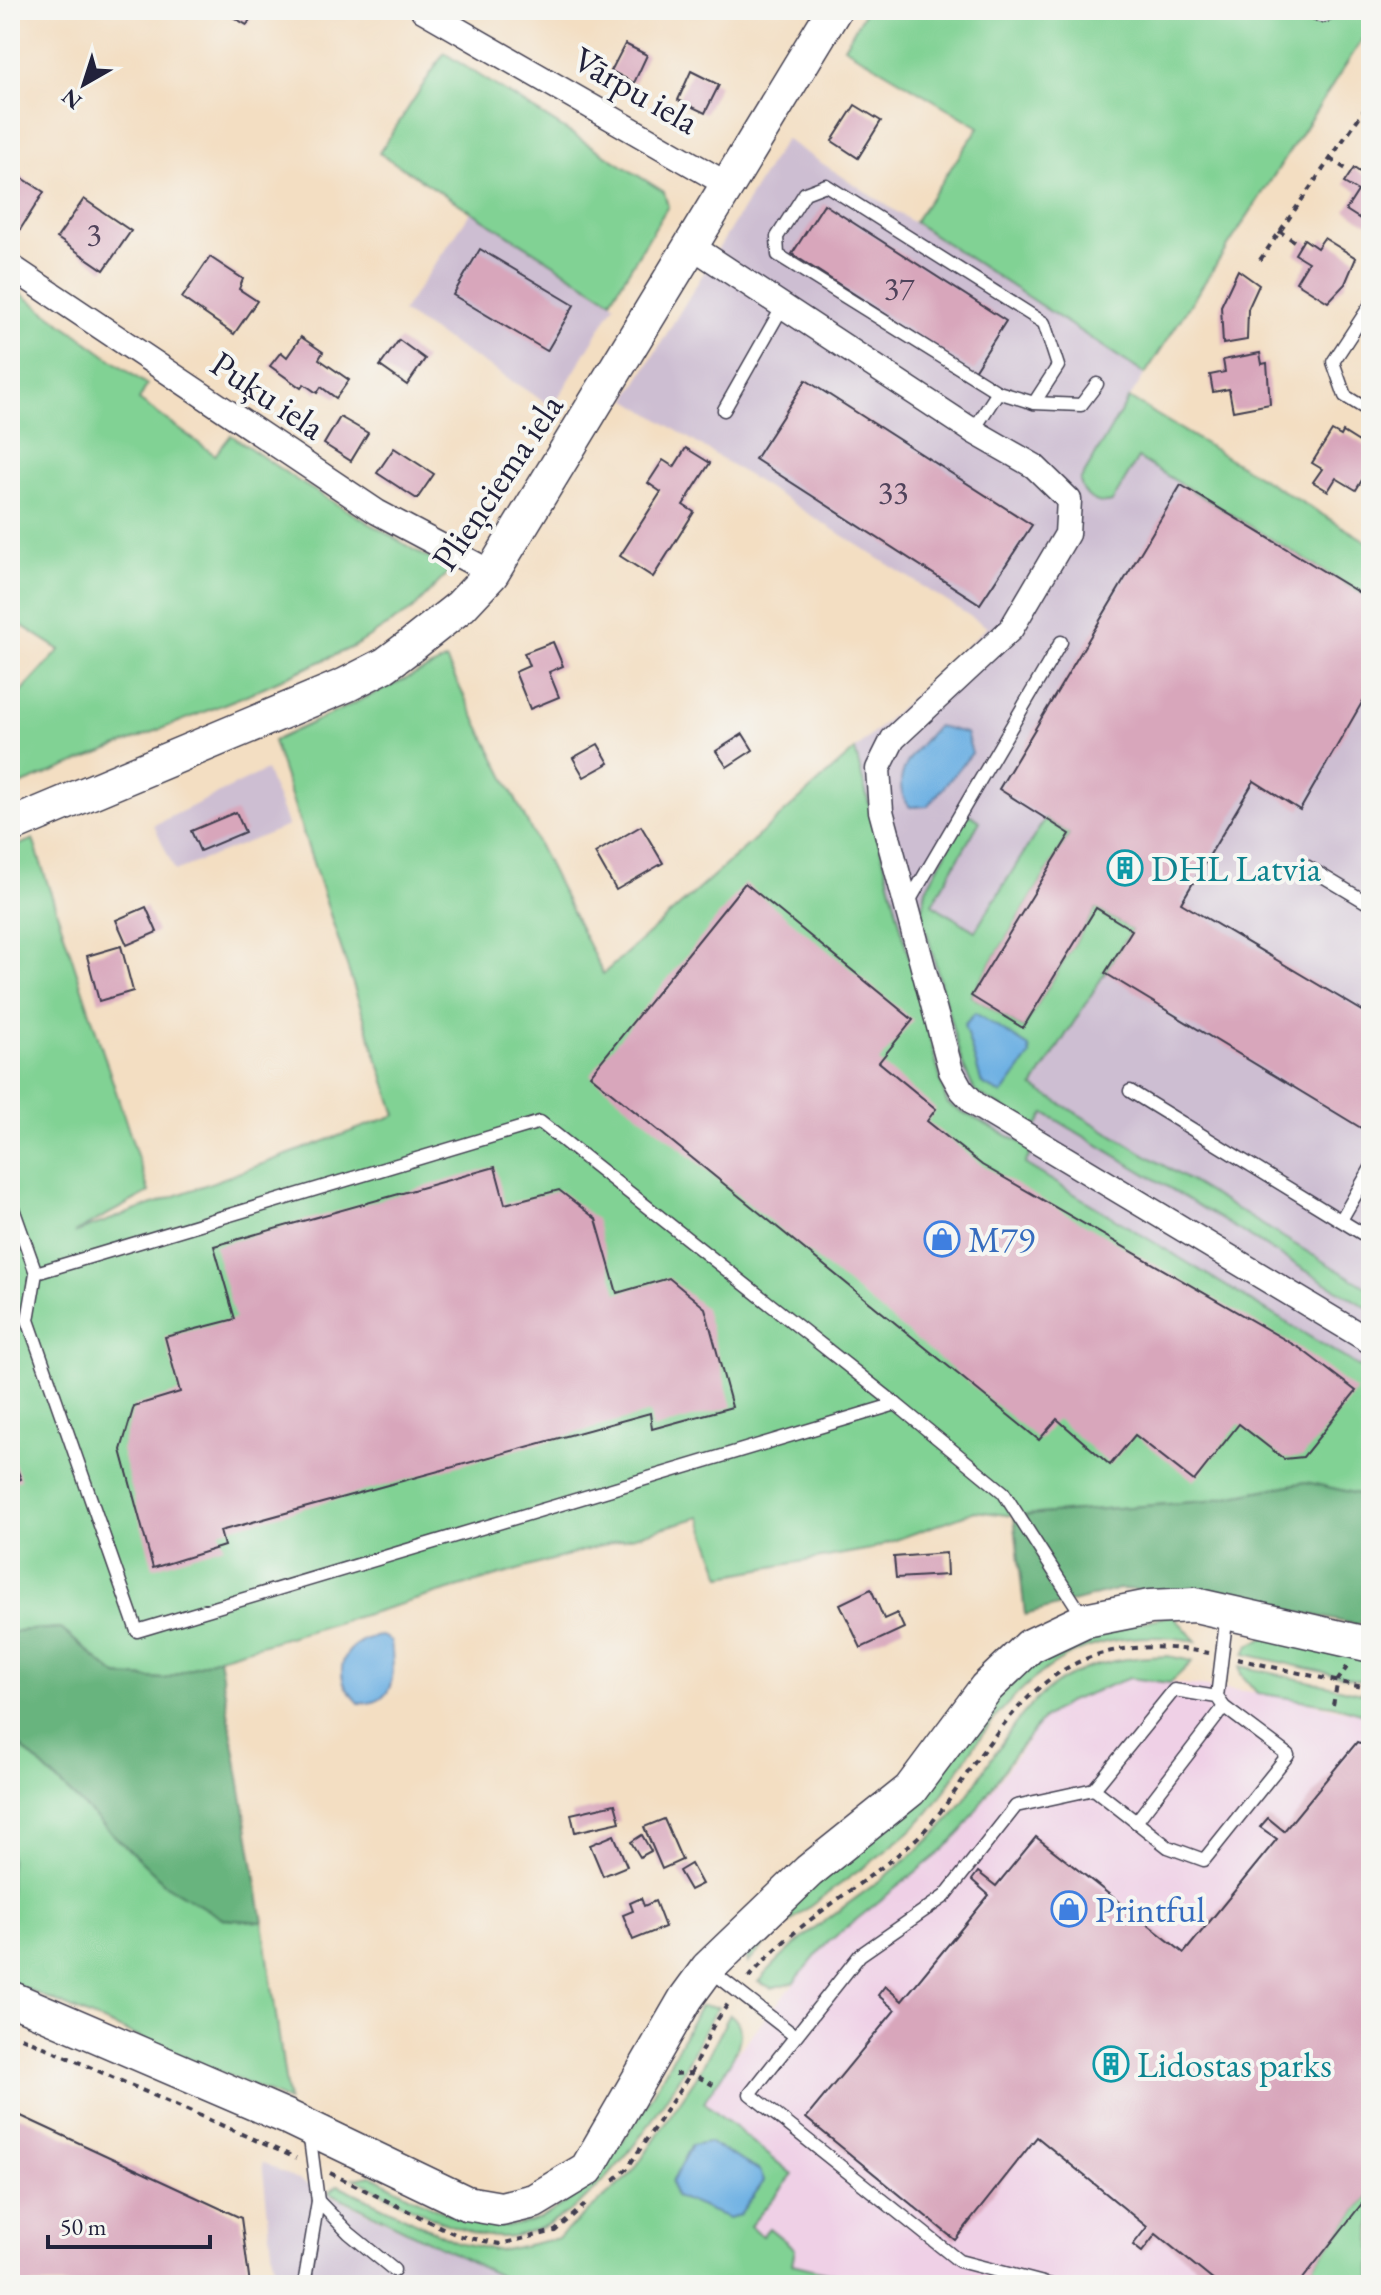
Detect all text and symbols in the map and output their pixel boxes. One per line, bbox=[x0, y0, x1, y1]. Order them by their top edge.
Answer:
street label: Vārpu iela bbox=[565, 35, 708, 145]
north arrow bbox=[44, 44, 124, 124]
text: N bbox=[56, 82, 88, 116]
house number: 3 bbox=[86, 213, 102, 255]
house number: 37 bbox=[884, 267, 915, 309]
street label: Puķu iela bbox=[202, 340, 335, 451]
street label: Plieņciema iela bbox=[421, 384, 574, 579]
house number: 33 bbox=[878, 471, 908, 513]
place label: DHL Latvia bbox=[1151, 845, 1322, 892]
building icon: DHL Latvia bbox=[1106, 849, 1144, 887]
place label: M79 bbox=[968, 1216, 1035, 1263]
shop icon: M79 bbox=[923, 1220, 961, 1258]
place label: Printful bbox=[1095, 1886, 1205, 1933]
shop icon: Printful bbox=[1050, 1890, 1088, 1928]
place label: Lidostas parks bbox=[1137, 2041, 1332, 2088]
building icon: Lidostas parks bbox=[1092, 2045, 1130, 2083]
scale bar bbox=[48, 2199, 210, 2249]
text: 50 m bbox=[60, 2211, 107, 2242]

